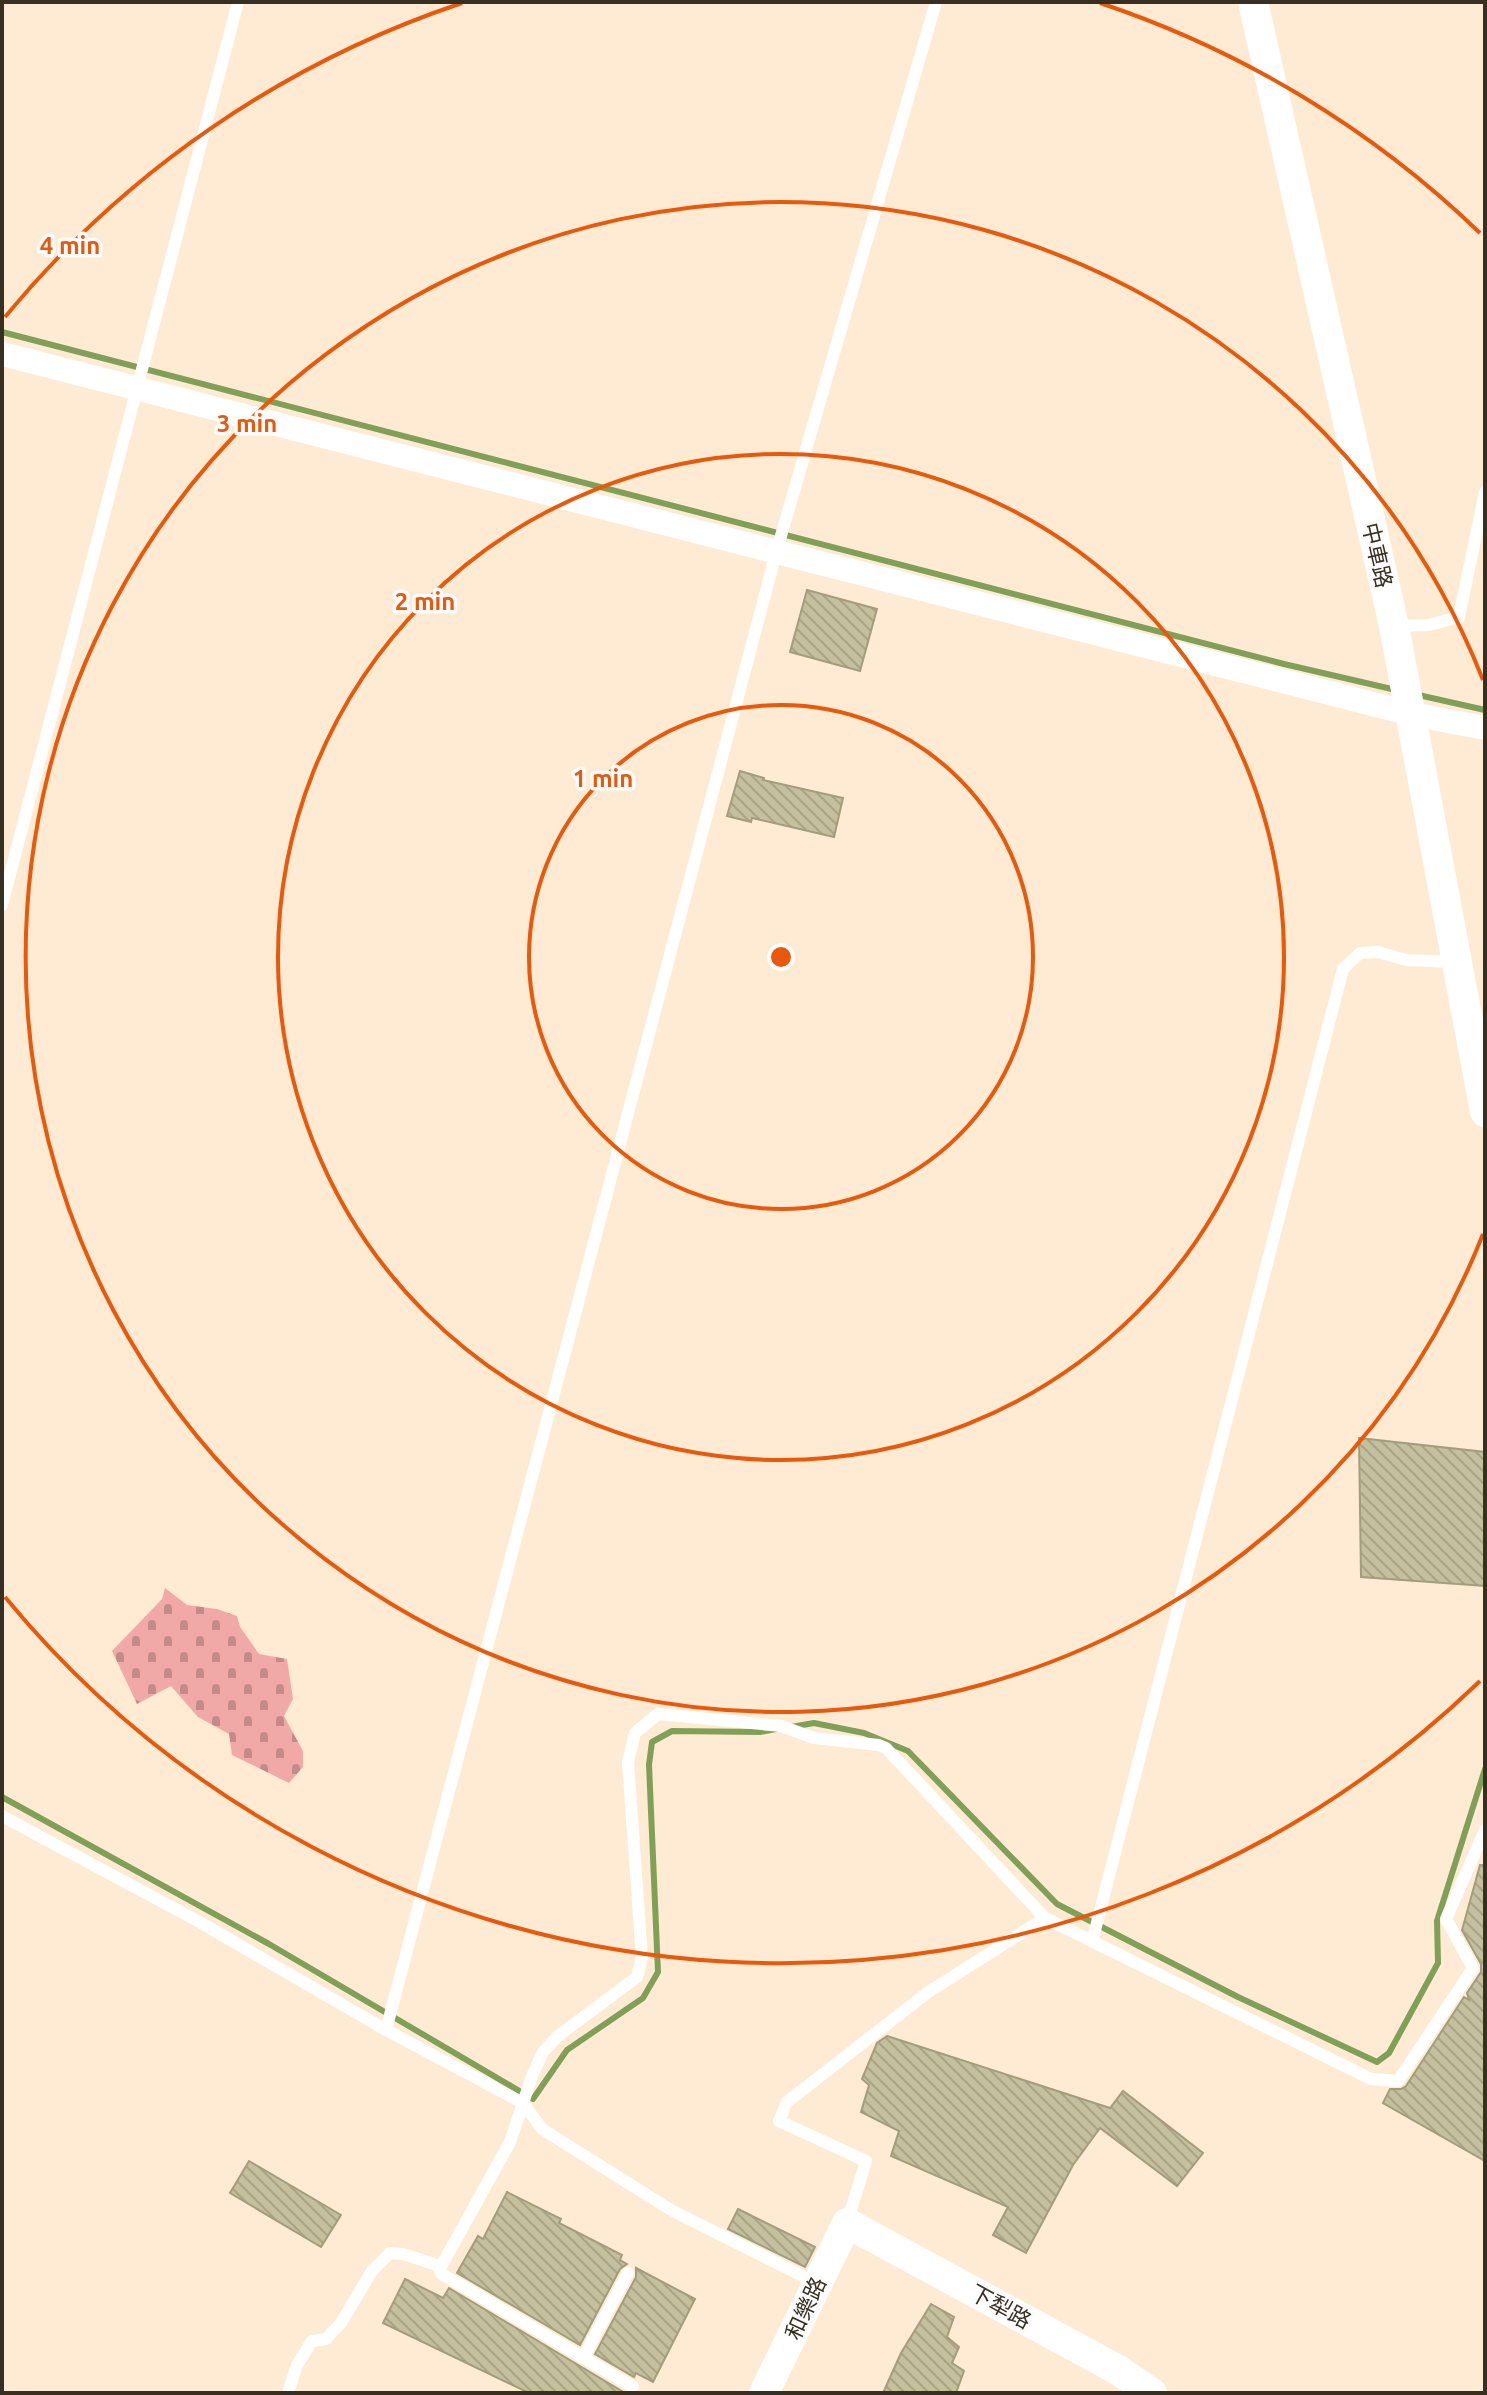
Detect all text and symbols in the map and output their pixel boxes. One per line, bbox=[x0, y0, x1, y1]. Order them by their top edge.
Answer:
text: 4 min bbox=[40, 232, 100, 259]
text: 3 min bbox=[217, 410, 277, 437]
street label: 中車路 bbox=[1358, 520, 1398, 590]
text: 2 min bbox=[395, 588, 455, 615]
text: 1 min bbox=[573, 765, 633, 792]
centre of rings bbox=[767, 943, 795, 971]
street label: 和樂路 bbox=[780, 2273, 830, 2343]
street label: 下犁路 bbox=[966, 2279, 1036, 2333]

